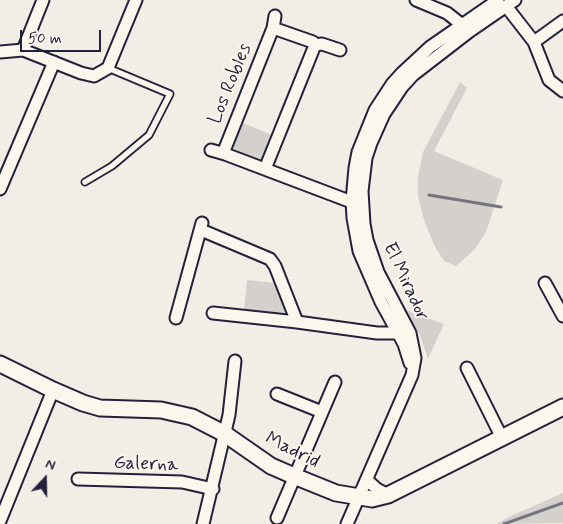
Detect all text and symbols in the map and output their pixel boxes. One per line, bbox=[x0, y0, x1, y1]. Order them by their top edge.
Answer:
scale bar bbox=[22, 20, 104, 52]
text: 50 m bbox=[28, 29, 62, 49]
street label: Los Robles bbox=[205, 40, 257, 128]
street label: El Mirador bbox=[377, 239, 433, 325]
street label: Madrid bbox=[261, 428, 323, 474]
street label: Galerna bbox=[113, 452, 179, 478]
north arrow bbox=[20, 454, 70, 504]
text: N bbox=[43, 455, 58, 475]

